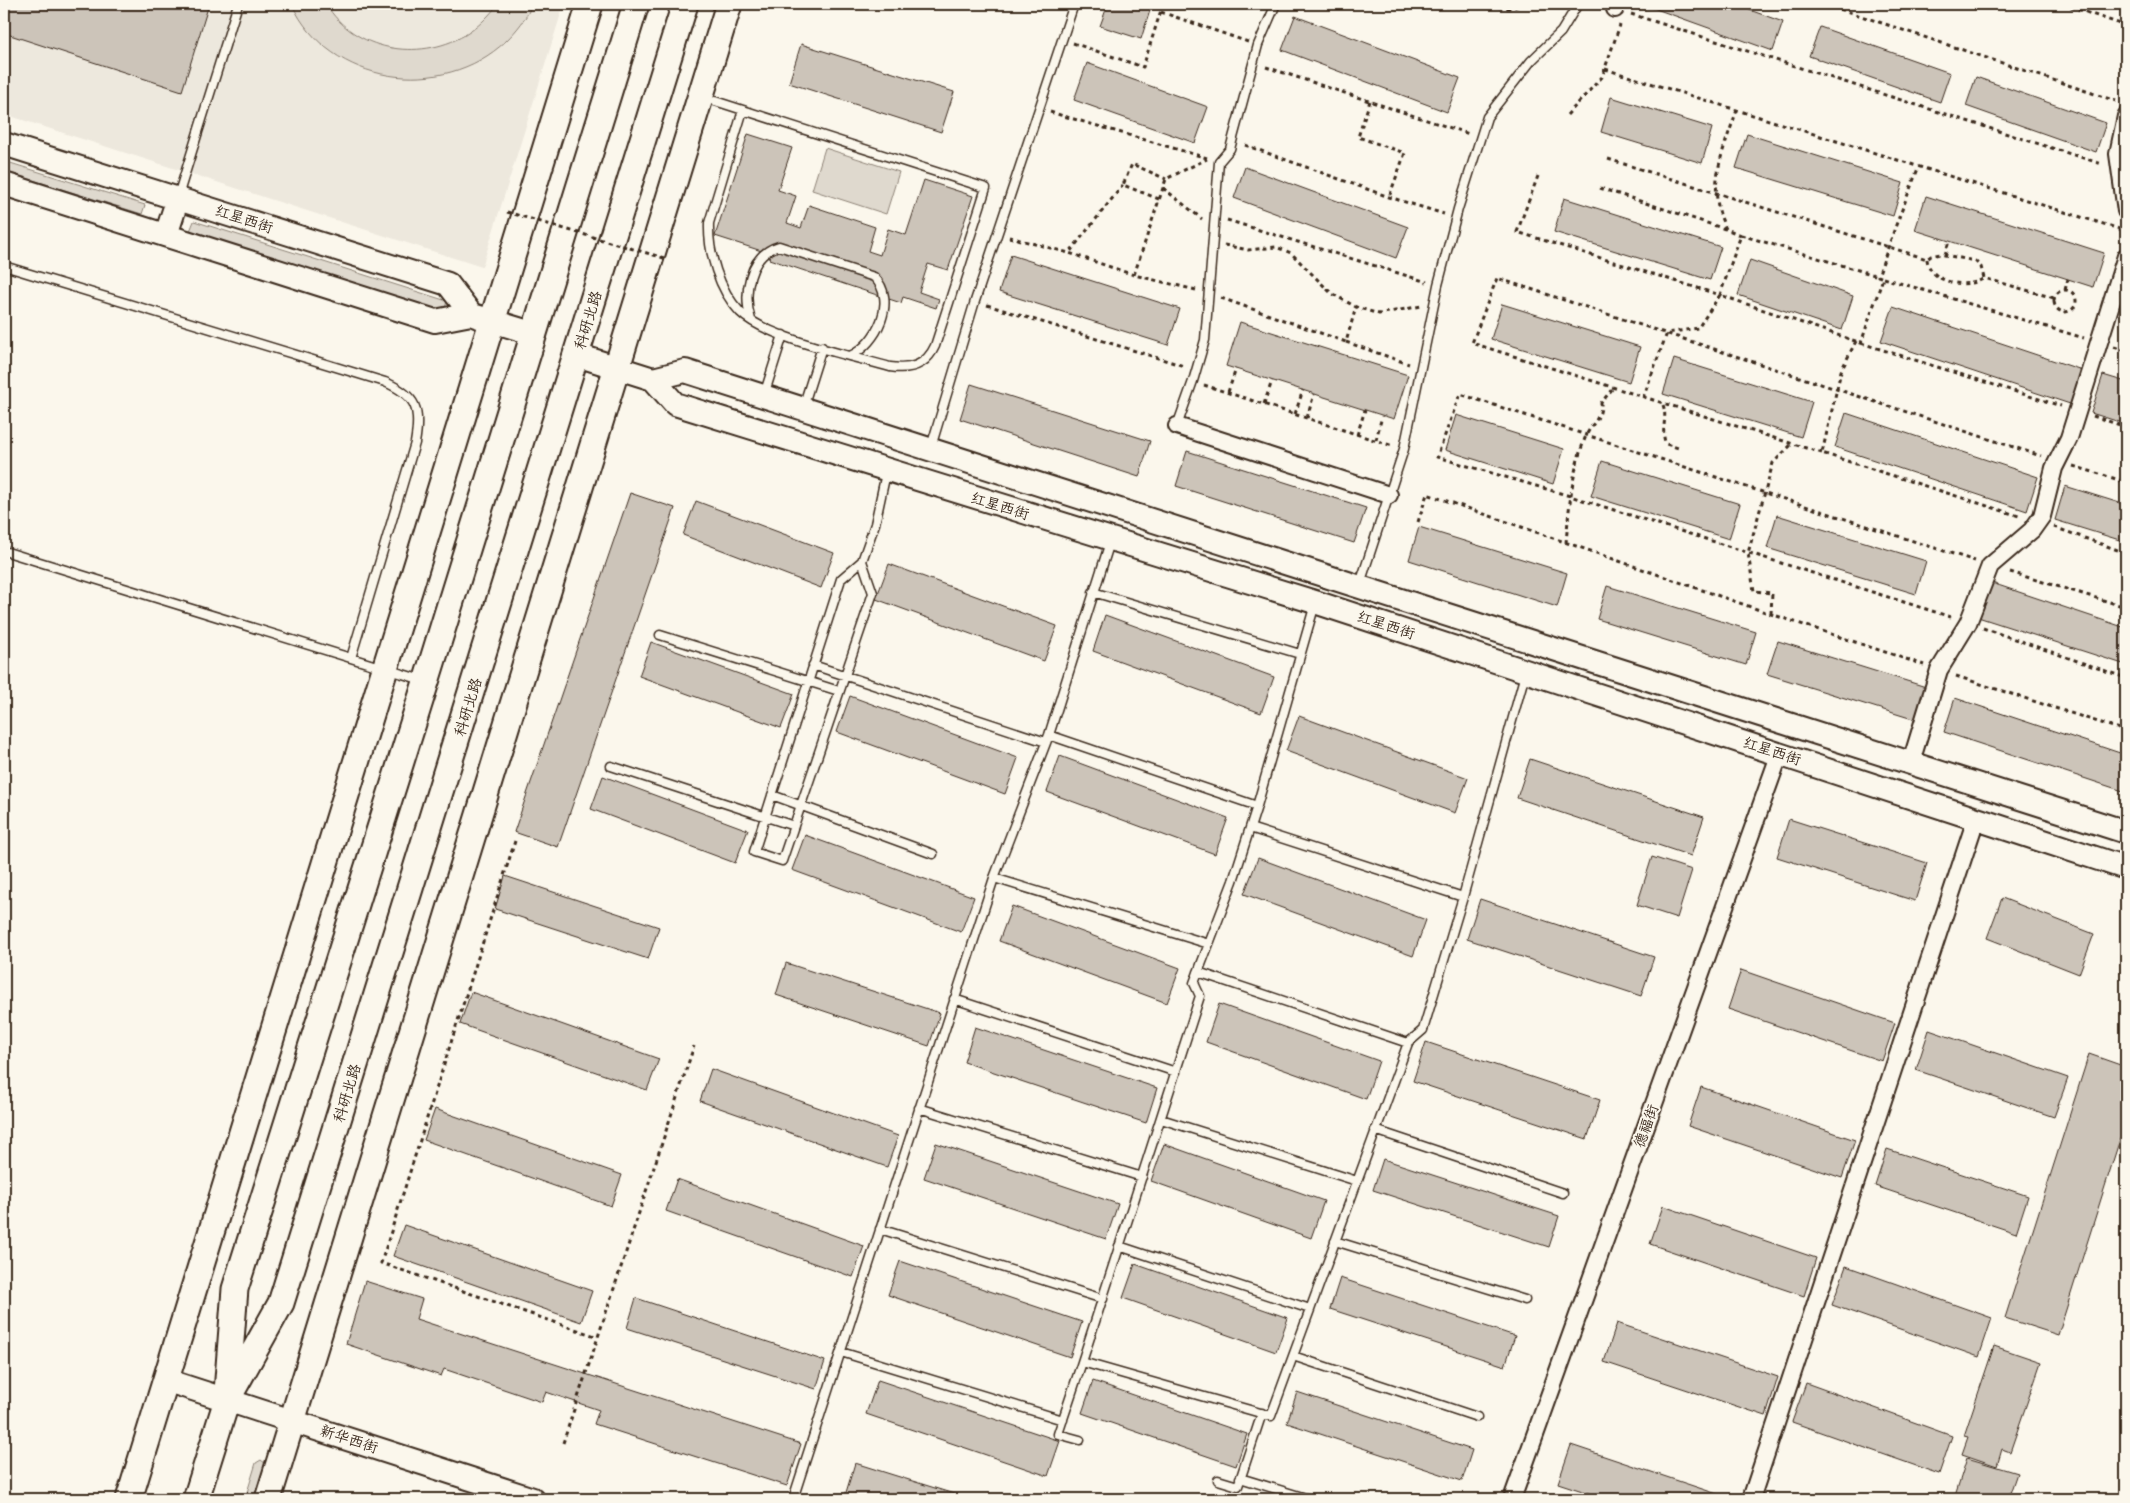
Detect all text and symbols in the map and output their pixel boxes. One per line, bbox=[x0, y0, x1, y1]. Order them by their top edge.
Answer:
street label: 红星西街 bbox=[211, 197, 277, 241]
street label: 科研北路 bbox=[567, 288, 609, 352]
street label: 红星西街 bbox=[968, 485, 1032, 527]
street label: 红星西街 bbox=[1353, 603, 1419, 647]
street label: 科研北路 bbox=[447, 675, 489, 739]
street label: 红星西街 bbox=[1739, 729, 1805, 773]
street label: 科研北路 bbox=[326, 1061, 368, 1125]
street label: 德福街 bbox=[1626, 1100, 1666, 1152]
street label: 新华西街 bbox=[316, 1417, 382, 1461]

